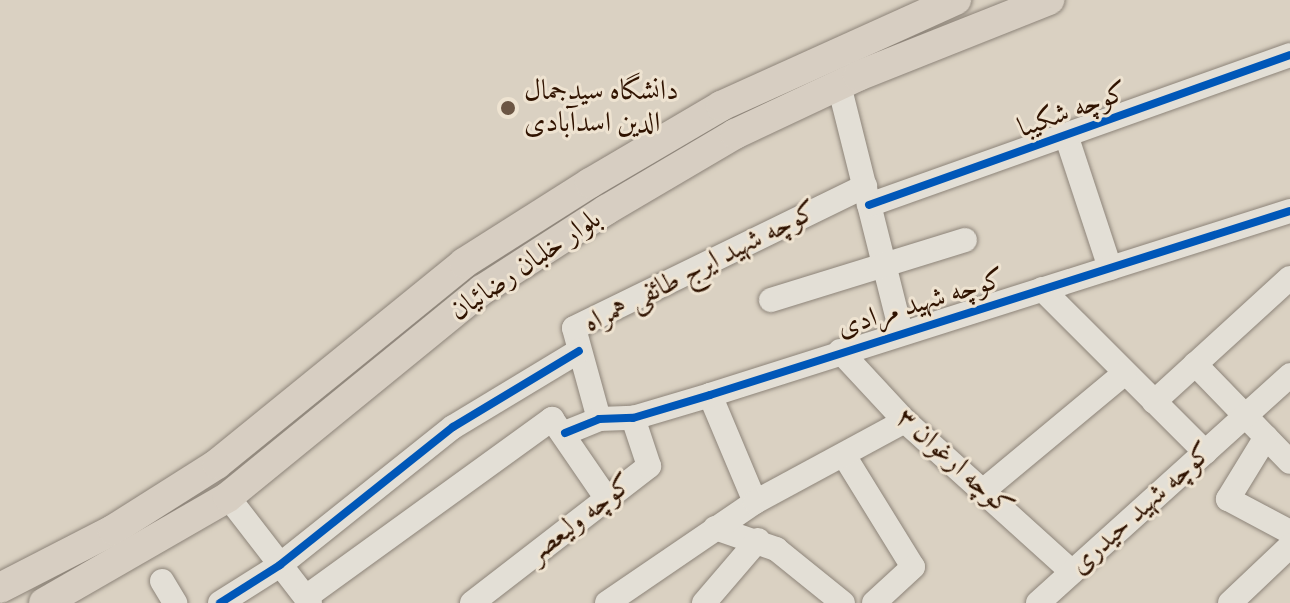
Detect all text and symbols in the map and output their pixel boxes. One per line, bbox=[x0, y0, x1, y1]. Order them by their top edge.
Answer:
place label: دانشگاه سیدجمال الدین اسدآبادی bbox=[524, 75, 679, 141]
street label: کوچه شکیبا bbox=[1014, 76, 1132, 146]
marker: دانشگاه سیدجمال الدین اسدآبادی bbox=[499, 99, 517, 117]
street label: کوچه شهید ایرج طائفی همراه bbox=[579, 195, 823, 341]
street label: بلوار خلبان رضائیان bbox=[444, 203, 608, 329]
street label: کوچه شهید مرادی bbox=[833, 263, 1009, 345]
street label: کوچه ارغوان ۳ bbox=[888, 402, 1020, 524]
street label: کوچه شهید حیدری bbox=[1063, 436, 1221, 582]
street label: کوچه ولیعصر bbox=[522, 467, 640, 571]

